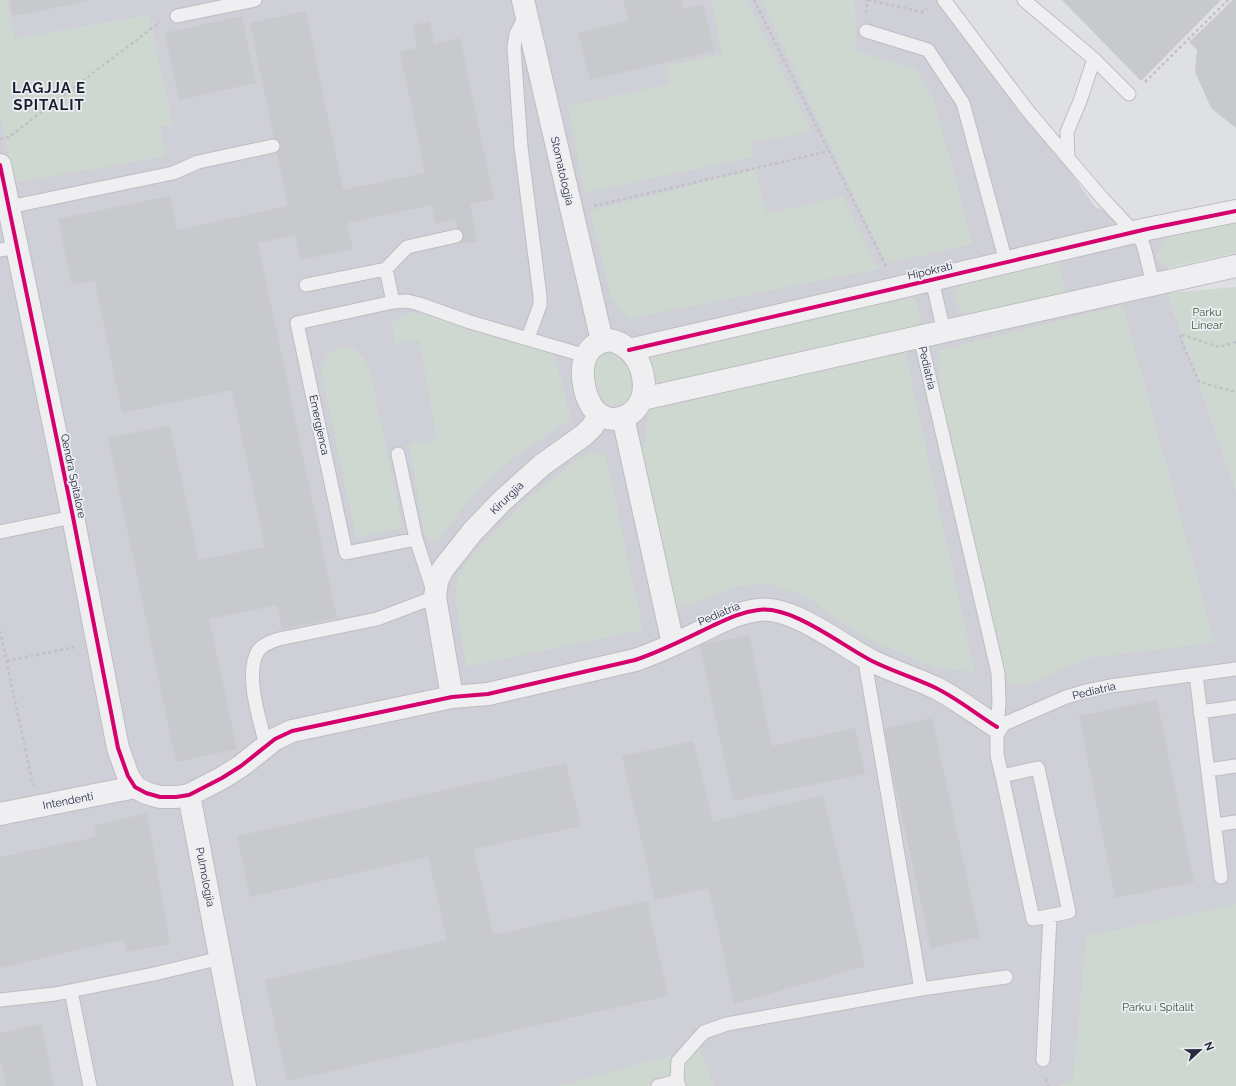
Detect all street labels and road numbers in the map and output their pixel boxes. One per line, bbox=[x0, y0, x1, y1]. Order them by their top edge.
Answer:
street label: Stomatologjia bbox=[548, 135, 576, 207]
street label: Hipokrati bbox=[906, 260, 954, 282]
street label: Pediatria bbox=[916, 345, 938, 391]
street label: Emergjenca bbox=[306, 394, 332, 456]
street label: Qendra Spitalore bbox=[58, 433, 88, 520]
street label: Kirurgjia bbox=[488, 479, 526, 517]
street label: Pediatria bbox=[696, 599, 742, 629]
street label: Pediatria bbox=[1071, 680, 1117, 702]
street label: Intendenti bbox=[42, 790, 94, 812]
street label: Pulmologjia bbox=[193, 846, 217, 908]

